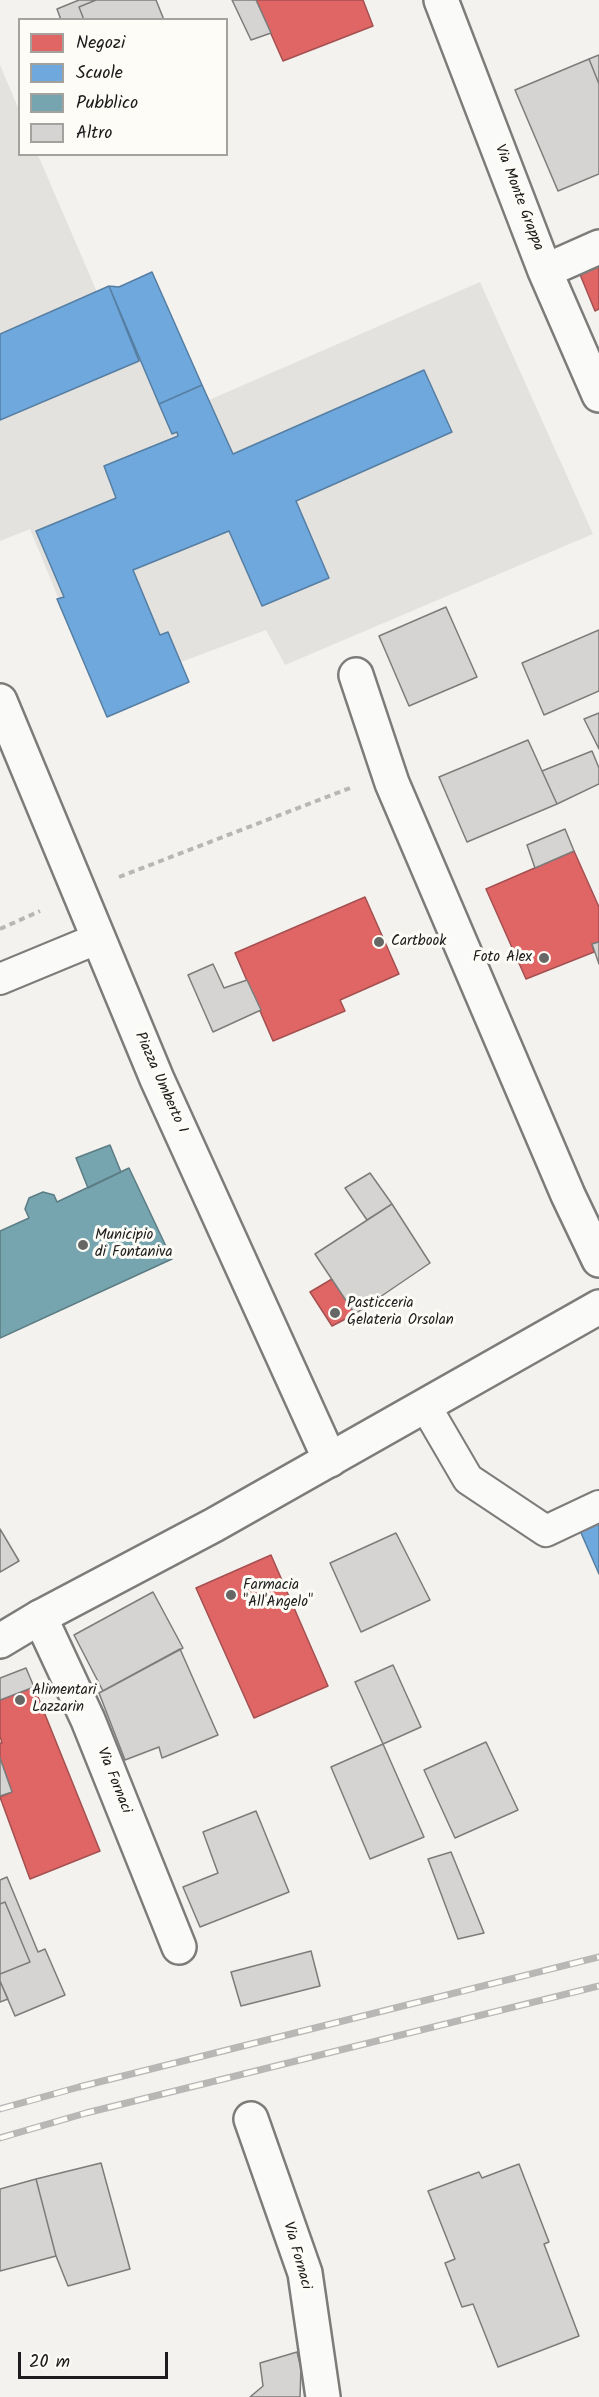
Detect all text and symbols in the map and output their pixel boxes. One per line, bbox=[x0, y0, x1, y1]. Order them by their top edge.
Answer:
legend bbox=[18, 18, 228, 156]
text: Negozi bbox=[76, 29, 125, 58]
text: Scuole bbox=[76, 59, 123, 88]
text: Pubblico bbox=[76, 89, 138, 118]
text: Altro bbox=[76, 119, 112, 148]
street label: Via Monte Grappa bbox=[489, 142, 547, 254]
place label: Cartbook bbox=[391, 933, 446, 951]
marker: Cartbook bbox=[372, 935, 386, 949]
place label: Foto Alex bbox=[473, 949, 532, 967]
marker: Foto Alex bbox=[537, 951, 551, 965]
street label: Piazza Umberto I bbox=[130, 1030, 190, 1136]
place label: Municipio di Fontaniva bbox=[95, 1227, 172, 1262]
marker: Municipio di Fontaniva bbox=[76, 1238, 90, 1252]
place label: Pasticceria Gelateria Orsolan bbox=[347, 1295, 454, 1330]
marker: Pasticceria Gelateria Orsolan bbox=[328, 1306, 342, 1320]
place label: Farmacia "All'Angelo" bbox=[243, 1577, 313, 1612]
marker: Farmacia "All'Angelo" bbox=[224, 1588, 238, 1602]
place label: Alimentari Lazzarin bbox=[32, 1682, 96, 1717]
marker: Alimentari Lazzarin bbox=[13, 1693, 27, 1707]
street label: Via Fornaci bbox=[92, 1745, 134, 1817]
street label: Via Fornaci bbox=[278, 2220, 314, 2292]
scale bar bbox=[21, 2340, 171, 2378]
text: 20 m bbox=[29, 2348, 70, 2377]

